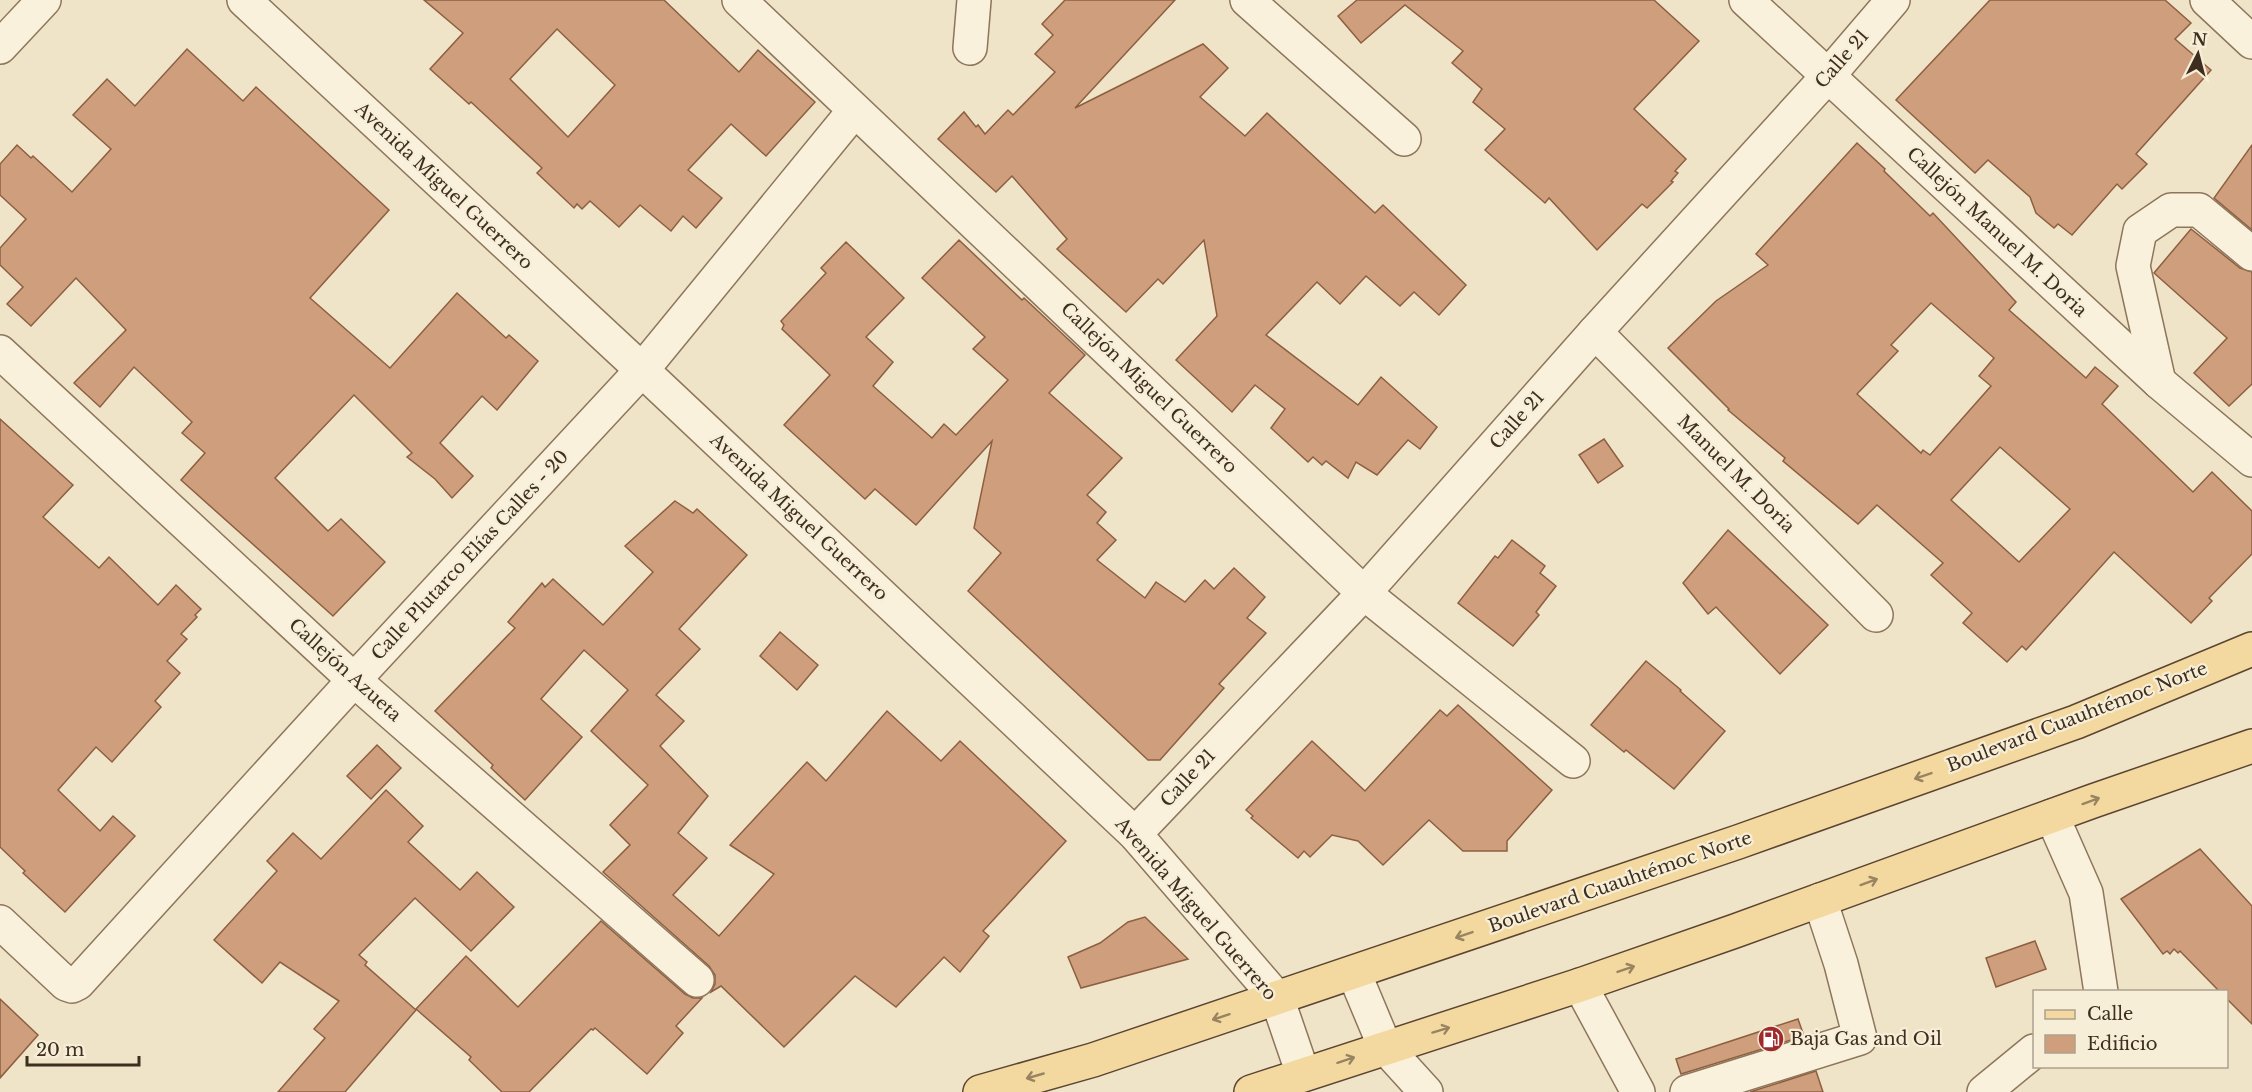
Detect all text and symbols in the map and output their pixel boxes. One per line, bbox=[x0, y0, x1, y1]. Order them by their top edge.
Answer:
north arrow bbox=[2168, 24, 2228, 84]
street label: Calle 21 bbox=[1811, 25, 1873, 93]
text: N bbox=[2191, 28, 2208, 50]
street label: Avenida Miguel Guerrero bbox=[350, 97, 537, 274]
street label: Callejón Manuel M. Doria bbox=[1902, 143, 2092, 321]
street label: Callejón Miguel Guerrero bbox=[1056, 298, 1242, 478]
street label: Calle 21 bbox=[1485, 386, 1549, 454]
street label: Manuel M. Doria bbox=[1673, 411, 1799, 537]
street label: Avenida Miguel Guerrero bbox=[705, 428, 892, 605]
street label: Calle Plutarco Elías Calles - 20 bbox=[367, 445, 573, 665]
street label: Callejón Azueta bbox=[284, 614, 406, 726]
street label: Boulevard Cuauhtémoc Norte bbox=[1944, 657, 2210, 777]
street label: Calle 21 bbox=[1156, 745, 1220, 811]
one-way arrow bbox=[1914, 772, 1933, 783]
one-way arrow bbox=[2082, 795, 2100, 806]
street label: Avenida Miguel Guerrero bbox=[1110, 812, 1281, 1005]
street label: Boulevard Cuauhtémoc Norte bbox=[1485, 826, 1755, 938]
one-way arrow bbox=[1859, 876, 1878, 887]
one-way arrow bbox=[1455, 931, 1474, 942]
one-way arrow bbox=[1616, 963, 1635, 974]
legend bbox=[2033, 990, 2228, 1068]
text: Calle bbox=[2087, 1003, 2133, 1025]
one-way arrow bbox=[1212, 1012, 1231, 1023]
one-way arrow bbox=[1431, 1024, 1450, 1035]
fuel station icon: Baja Gas and Oil bbox=[1756, 1024, 1786, 1054]
place label: Baja Gas and Oil bbox=[1790, 1028, 1942, 1050]
scale bar bbox=[27, 1029, 140, 1067]
text: Edificio bbox=[2087, 1033, 2158, 1055]
text: 20 m bbox=[36, 1039, 84, 1061]
one-way arrow bbox=[1336, 1054, 1355, 1065]
one-way arrow bbox=[1026, 1071, 1045, 1082]

